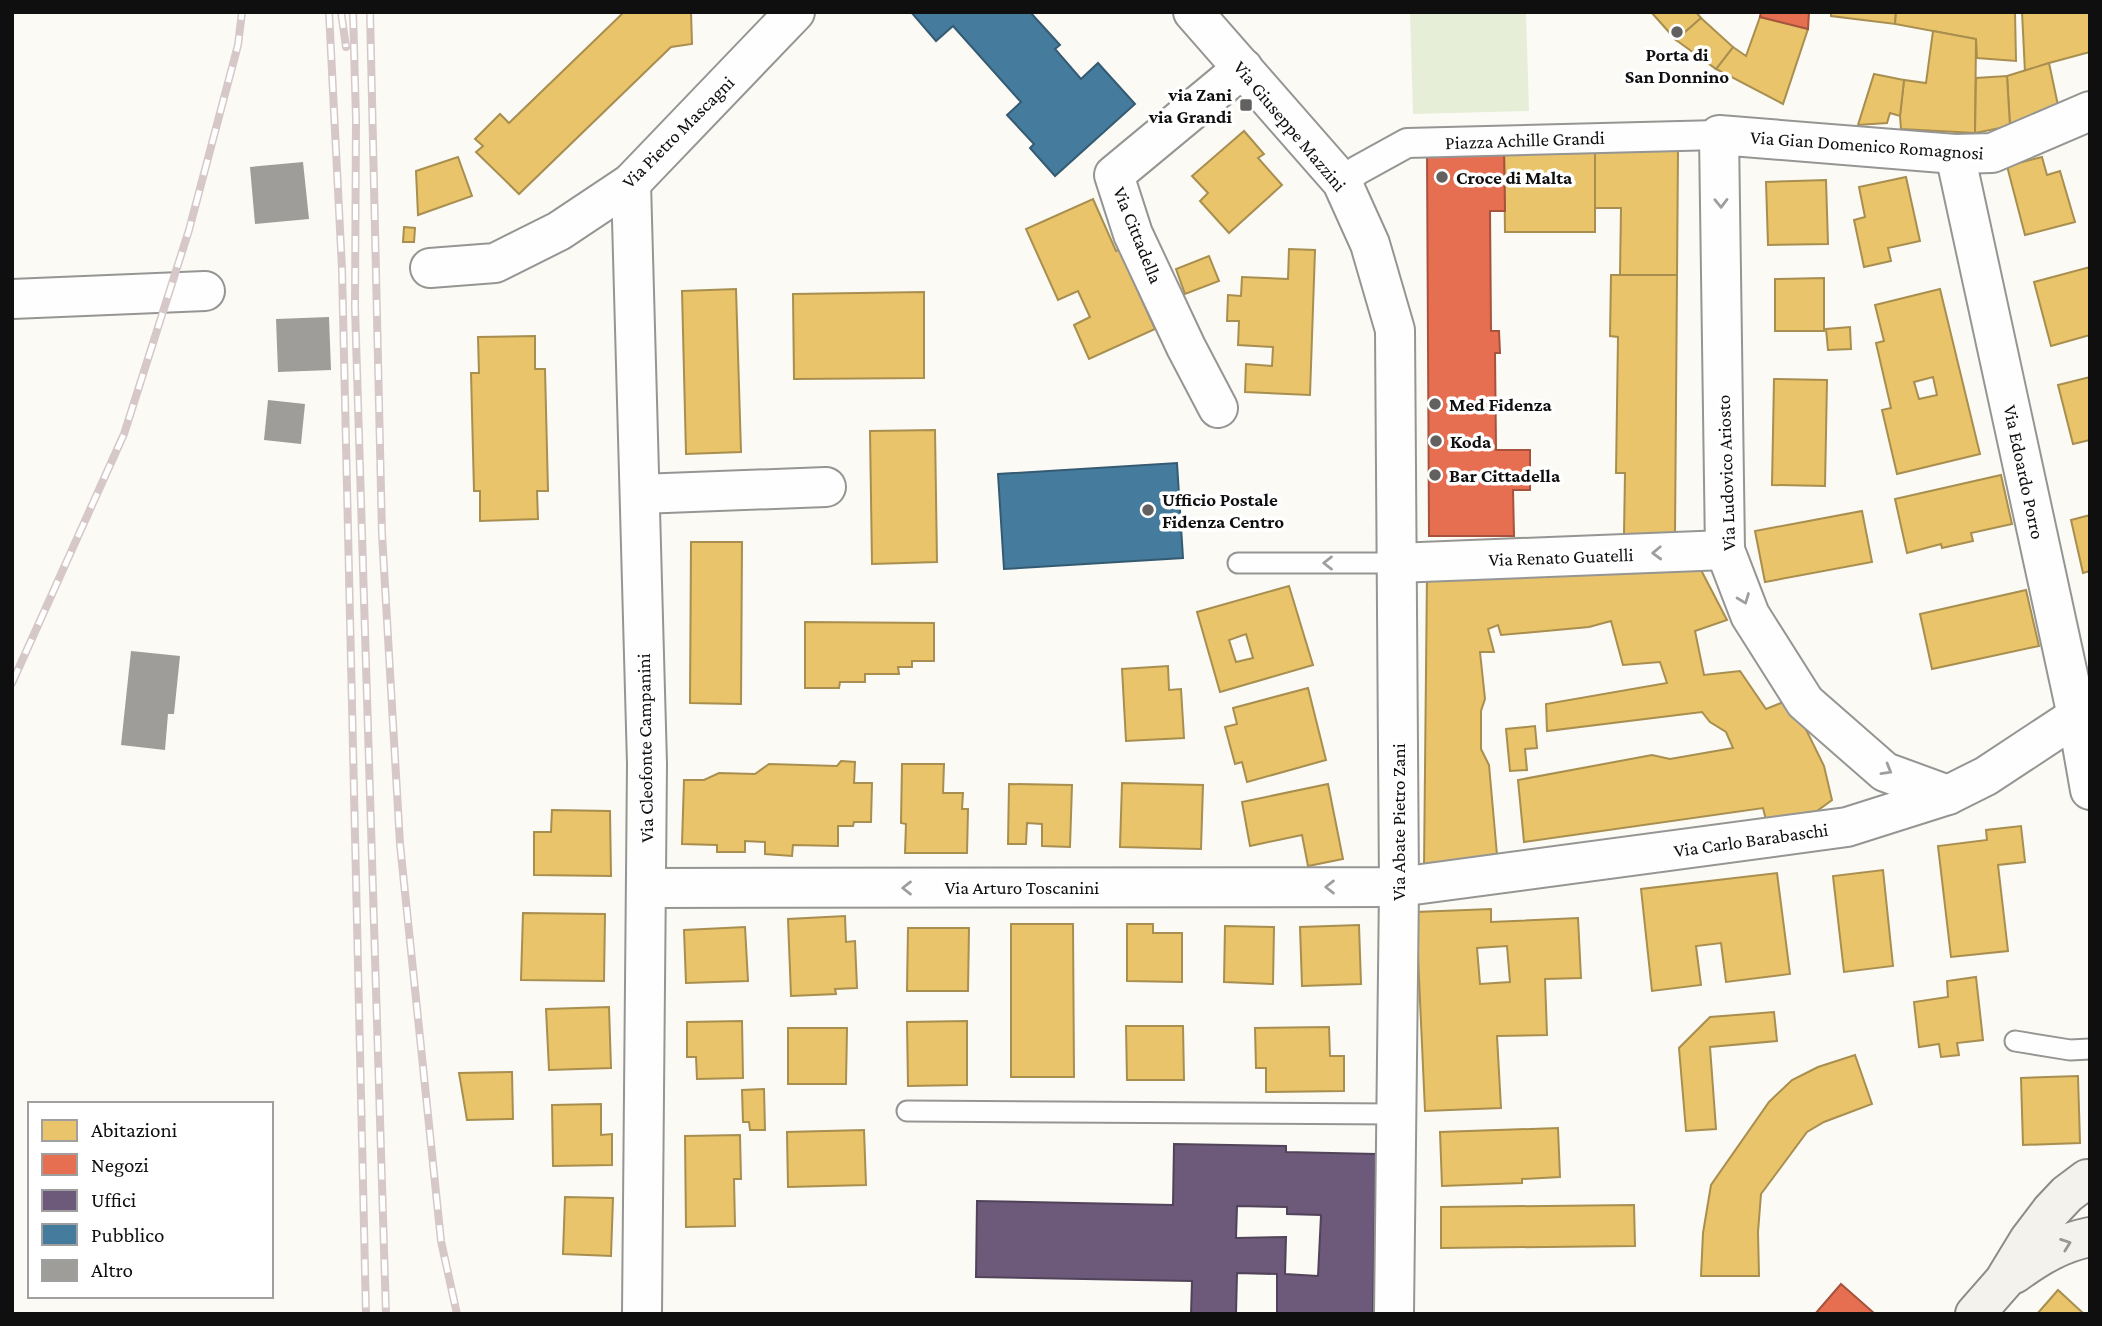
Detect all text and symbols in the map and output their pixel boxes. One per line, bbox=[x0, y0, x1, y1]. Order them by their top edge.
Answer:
marker: Porta di San Donnino bbox=[1669, 24, 1685, 40]
place label: Porta di San Donnino bbox=[1625, 44, 1729, 87]
street label: Via Giuseppe Mazzini bbox=[1229, 57, 1351, 195]
street label: Via Pietro Mascagni bbox=[618, 72, 738, 192]
place label: via Zani via Grandi bbox=[1148, 84, 1232, 127]
marker: via Zani via Grandi bbox=[1238, 97, 1254, 113]
street label: Via Gian Domenico Romagnosi bbox=[1749, 126, 1985, 164]
street label: Piazza Achille Grandi bbox=[1445, 127, 1605, 153]
place label: Croce di Malta bbox=[1456, 167, 1573, 188]
marker: Croce di Malta bbox=[1434, 169, 1450, 185]
street label: Via Cittadella bbox=[1109, 184, 1167, 287]
one-way arrow bbox=[1713, 198, 1728, 209]
place label: Med Fidenza bbox=[1449, 394, 1553, 415]
street label: Via Ludovico Ariosto bbox=[1713, 395, 1739, 551]
marker: Med Fidenza bbox=[1427, 396, 1443, 412]
street label: Via Edoardo Porro bbox=[2000, 403, 2048, 541]
place label: Koda bbox=[1450, 431, 1492, 452]
marker: Koda bbox=[1428, 433, 1444, 449]
place label: Bar Cittadella bbox=[1449, 465, 1561, 486]
marker: Bar Cittadella bbox=[1427, 467, 1443, 483]
place label: Ufficio Postale Fidenza Centro bbox=[1162, 489, 1284, 532]
marker: Ufficio Postale Fidenza Centro bbox=[1140, 502, 1156, 518]
street label: Via Renato Guatelli bbox=[1488, 544, 1634, 570]
one-way arrow bbox=[1651, 546, 1662, 561]
one-way arrow bbox=[1322, 555, 1333, 571]
one-way arrow bbox=[1735, 592, 1749, 604]
street label: Via Cleofonte Campanini bbox=[633, 653, 657, 843]
street label: Via Abate Pietro Zani bbox=[1388, 743, 1409, 901]
one-way arrow bbox=[1879, 762, 1892, 775]
street label: Via Carlo Barabaschi bbox=[1672, 819, 1830, 861]
street label: Via Arturo Toscanini bbox=[945, 877, 1099, 898]
one-way arrow bbox=[1325, 879, 1335, 895]
one-way arrow bbox=[901, 880, 912, 896]
legend bbox=[28, 1102, 273, 1298]
text: Abitazioni bbox=[91, 1118, 178, 1142]
text: Negozi bbox=[91, 1153, 149, 1177]
text: Uffici bbox=[91, 1188, 137, 1212]
text: Pubblico bbox=[91, 1223, 164, 1247]
one-way arrow bbox=[2060, 1238, 2072, 1252]
text: Altro bbox=[91, 1258, 133, 1282]

